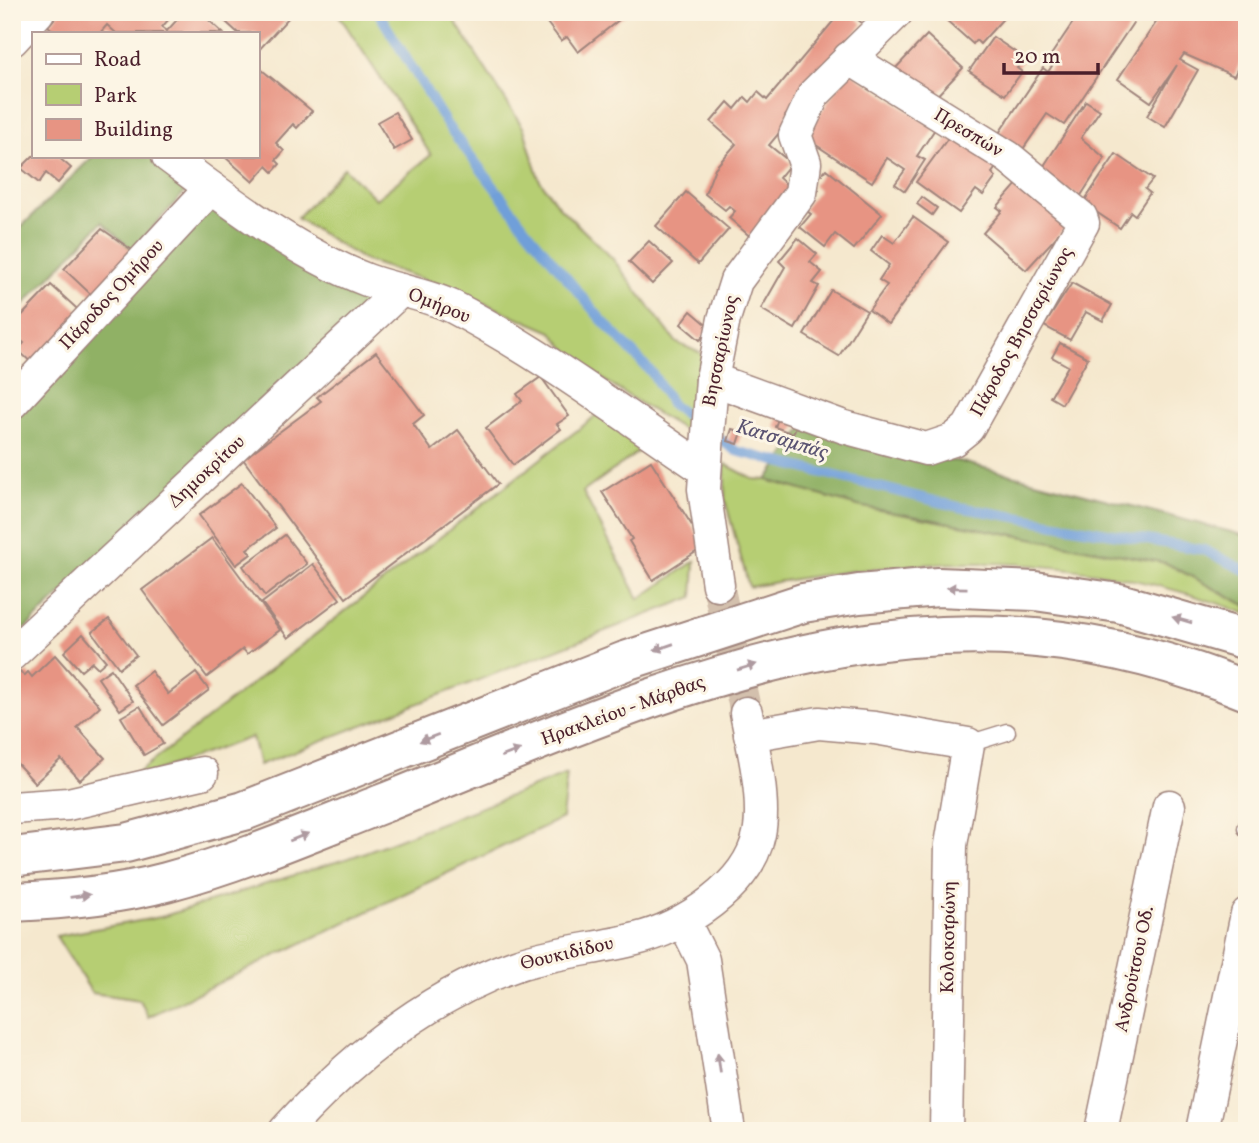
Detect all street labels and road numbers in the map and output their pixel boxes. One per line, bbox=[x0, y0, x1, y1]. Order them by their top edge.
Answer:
street label: Πρεσπών bbox=[929, 102, 1007, 164]
street label: Πάροδος Ομήρου bbox=[54, 234, 170, 356]
street label: Πάροδος Βησσαρίωνος bbox=[964, 242, 1080, 422]
street label: Ομήρου bbox=[404, 282, 474, 330]
street label: Βησσαρίωνος bbox=[697, 293, 745, 409]
street label: Δημοκρίτου bbox=[163, 430, 251, 514]
street label: Ηρακλείου - Μάρθας bbox=[538, 669, 708, 753]
street label: Κολοκοτρώνη bbox=[935, 880, 963, 994]
street label: Ανδρούτσου Οδ. bbox=[1109, 903, 1161, 1035]
street label: Θουκιδίδου bbox=[518, 931, 616, 977]

